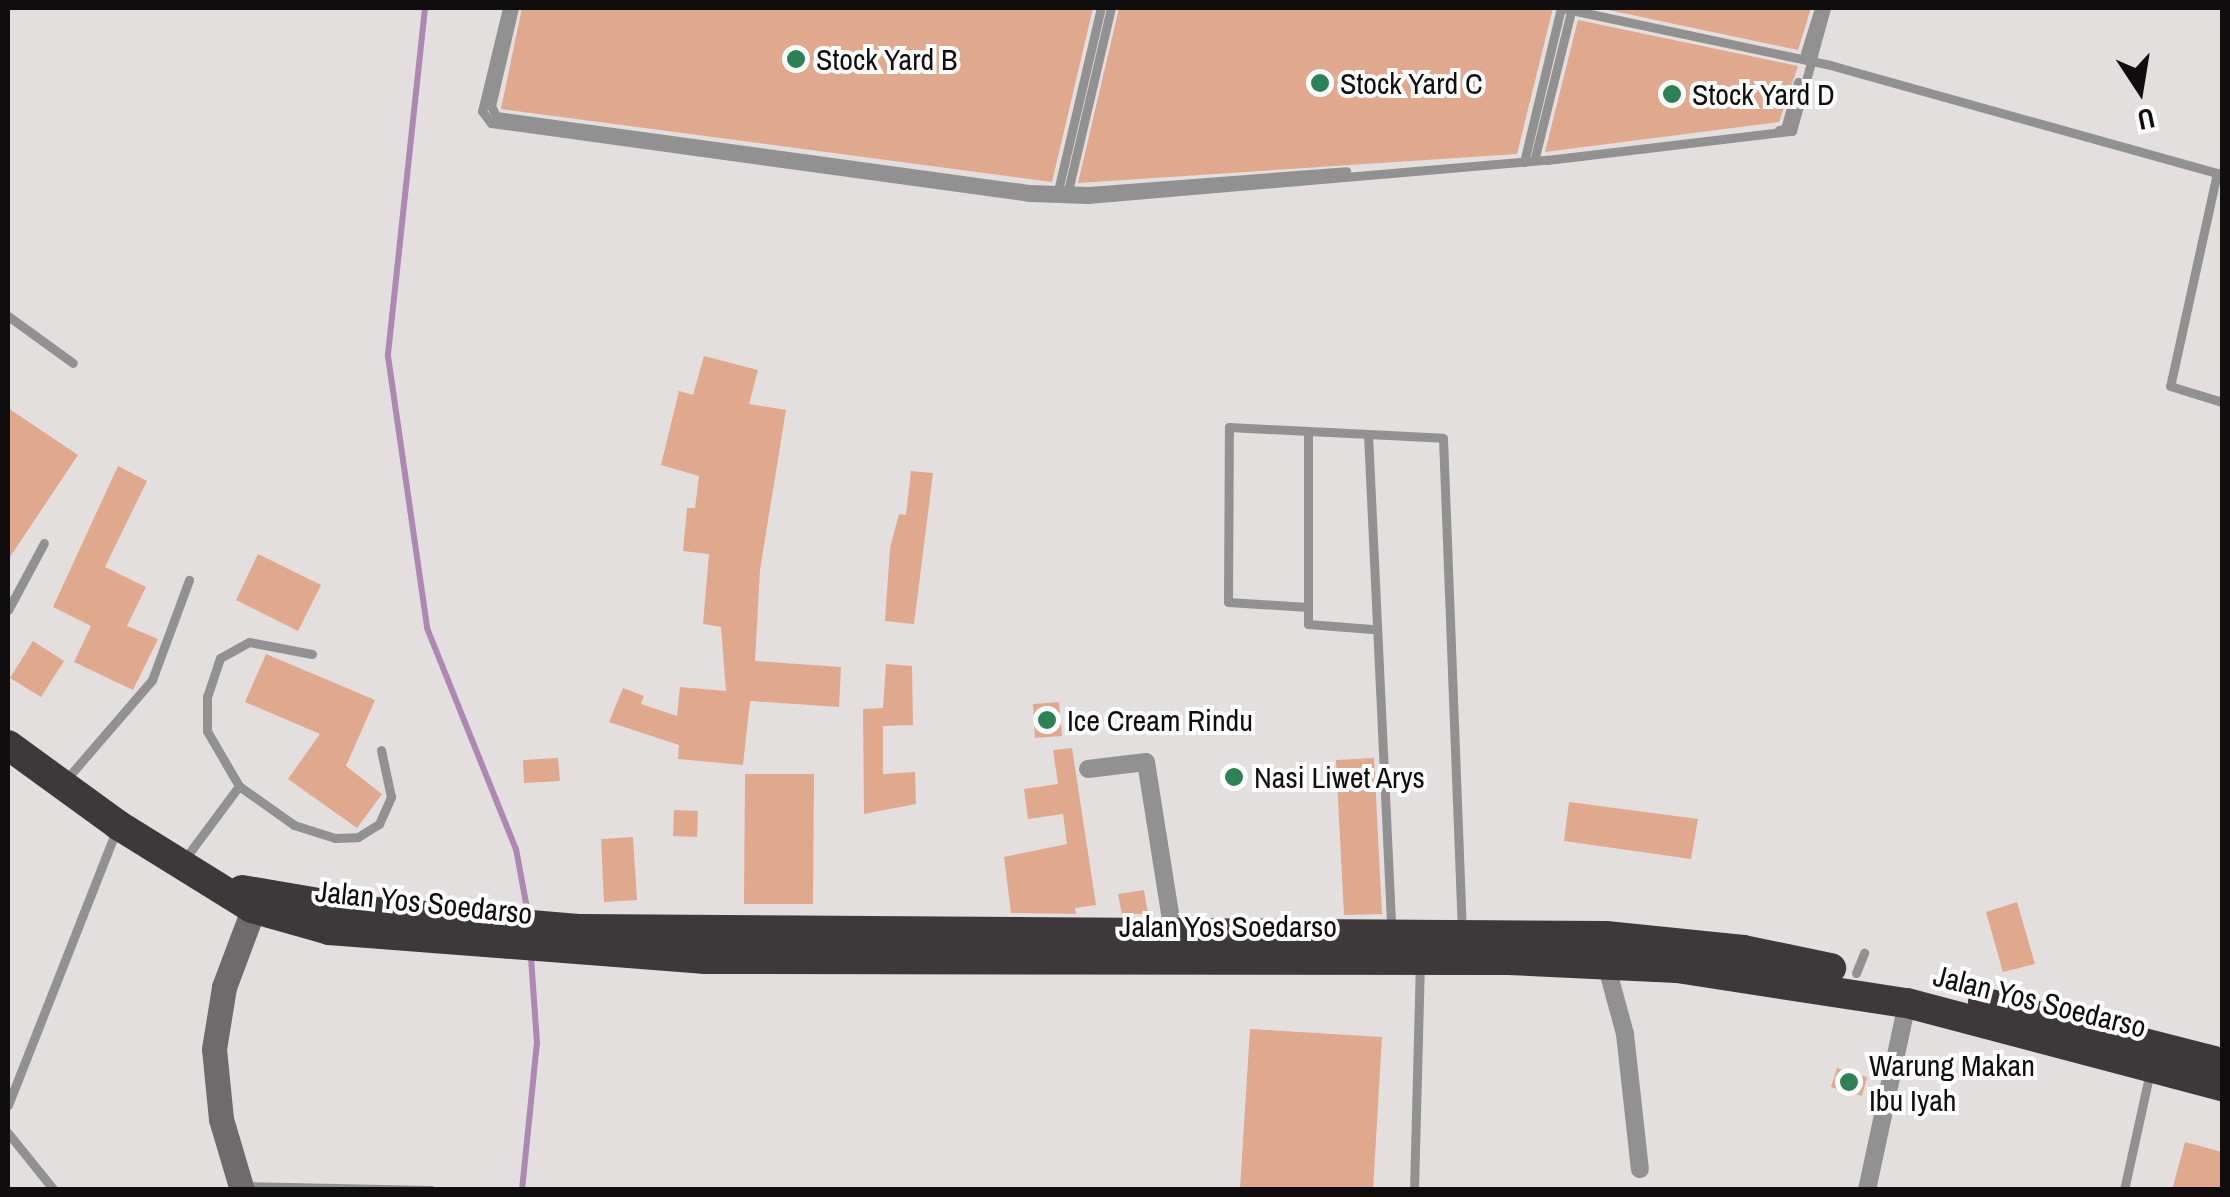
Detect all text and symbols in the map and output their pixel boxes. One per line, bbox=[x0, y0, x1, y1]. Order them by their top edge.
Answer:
north arrow bbox=[2090, 40, 2190, 140]
place label: Stock Yard B bbox=[816, 41, 958, 77]
marker: Stock Yard B bbox=[785, 48, 807, 70]
place label: Stock Yard C bbox=[1340, 65, 1483, 101]
marker: Stock Yard C bbox=[1309, 72, 1331, 94]
place label: Stock Yard D bbox=[1692, 76, 1835, 112]
marker: Stock Yard D bbox=[1661, 83, 1683, 105]
text: U bbox=[2134, 99, 2158, 140]
place label: Ice Cream Rindu bbox=[1067, 702, 1253, 738]
marker: Ice Cream Rindu bbox=[1036, 709, 1058, 731]
place label: Nasi Liwet Arys bbox=[1254, 759, 1426, 795]
marker: Nasi Liwet Arys bbox=[1223, 766, 1245, 788]
street label: Jalan Yos Soedarso bbox=[314, 873, 534, 931]
street label: Jalan Yos Soedarso bbox=[1119, 908, 1337, 944]
street label: Jalan Yos Soedarso bbox=[1930, 957, 2150, 1045]
place label: Warung Makan Ibu Iyah bbox=[1869, 1047, 2035, 1118]
marker: Warung Makan Ibu Iyah bbox=[1838, 1071, 1860, 1093]

